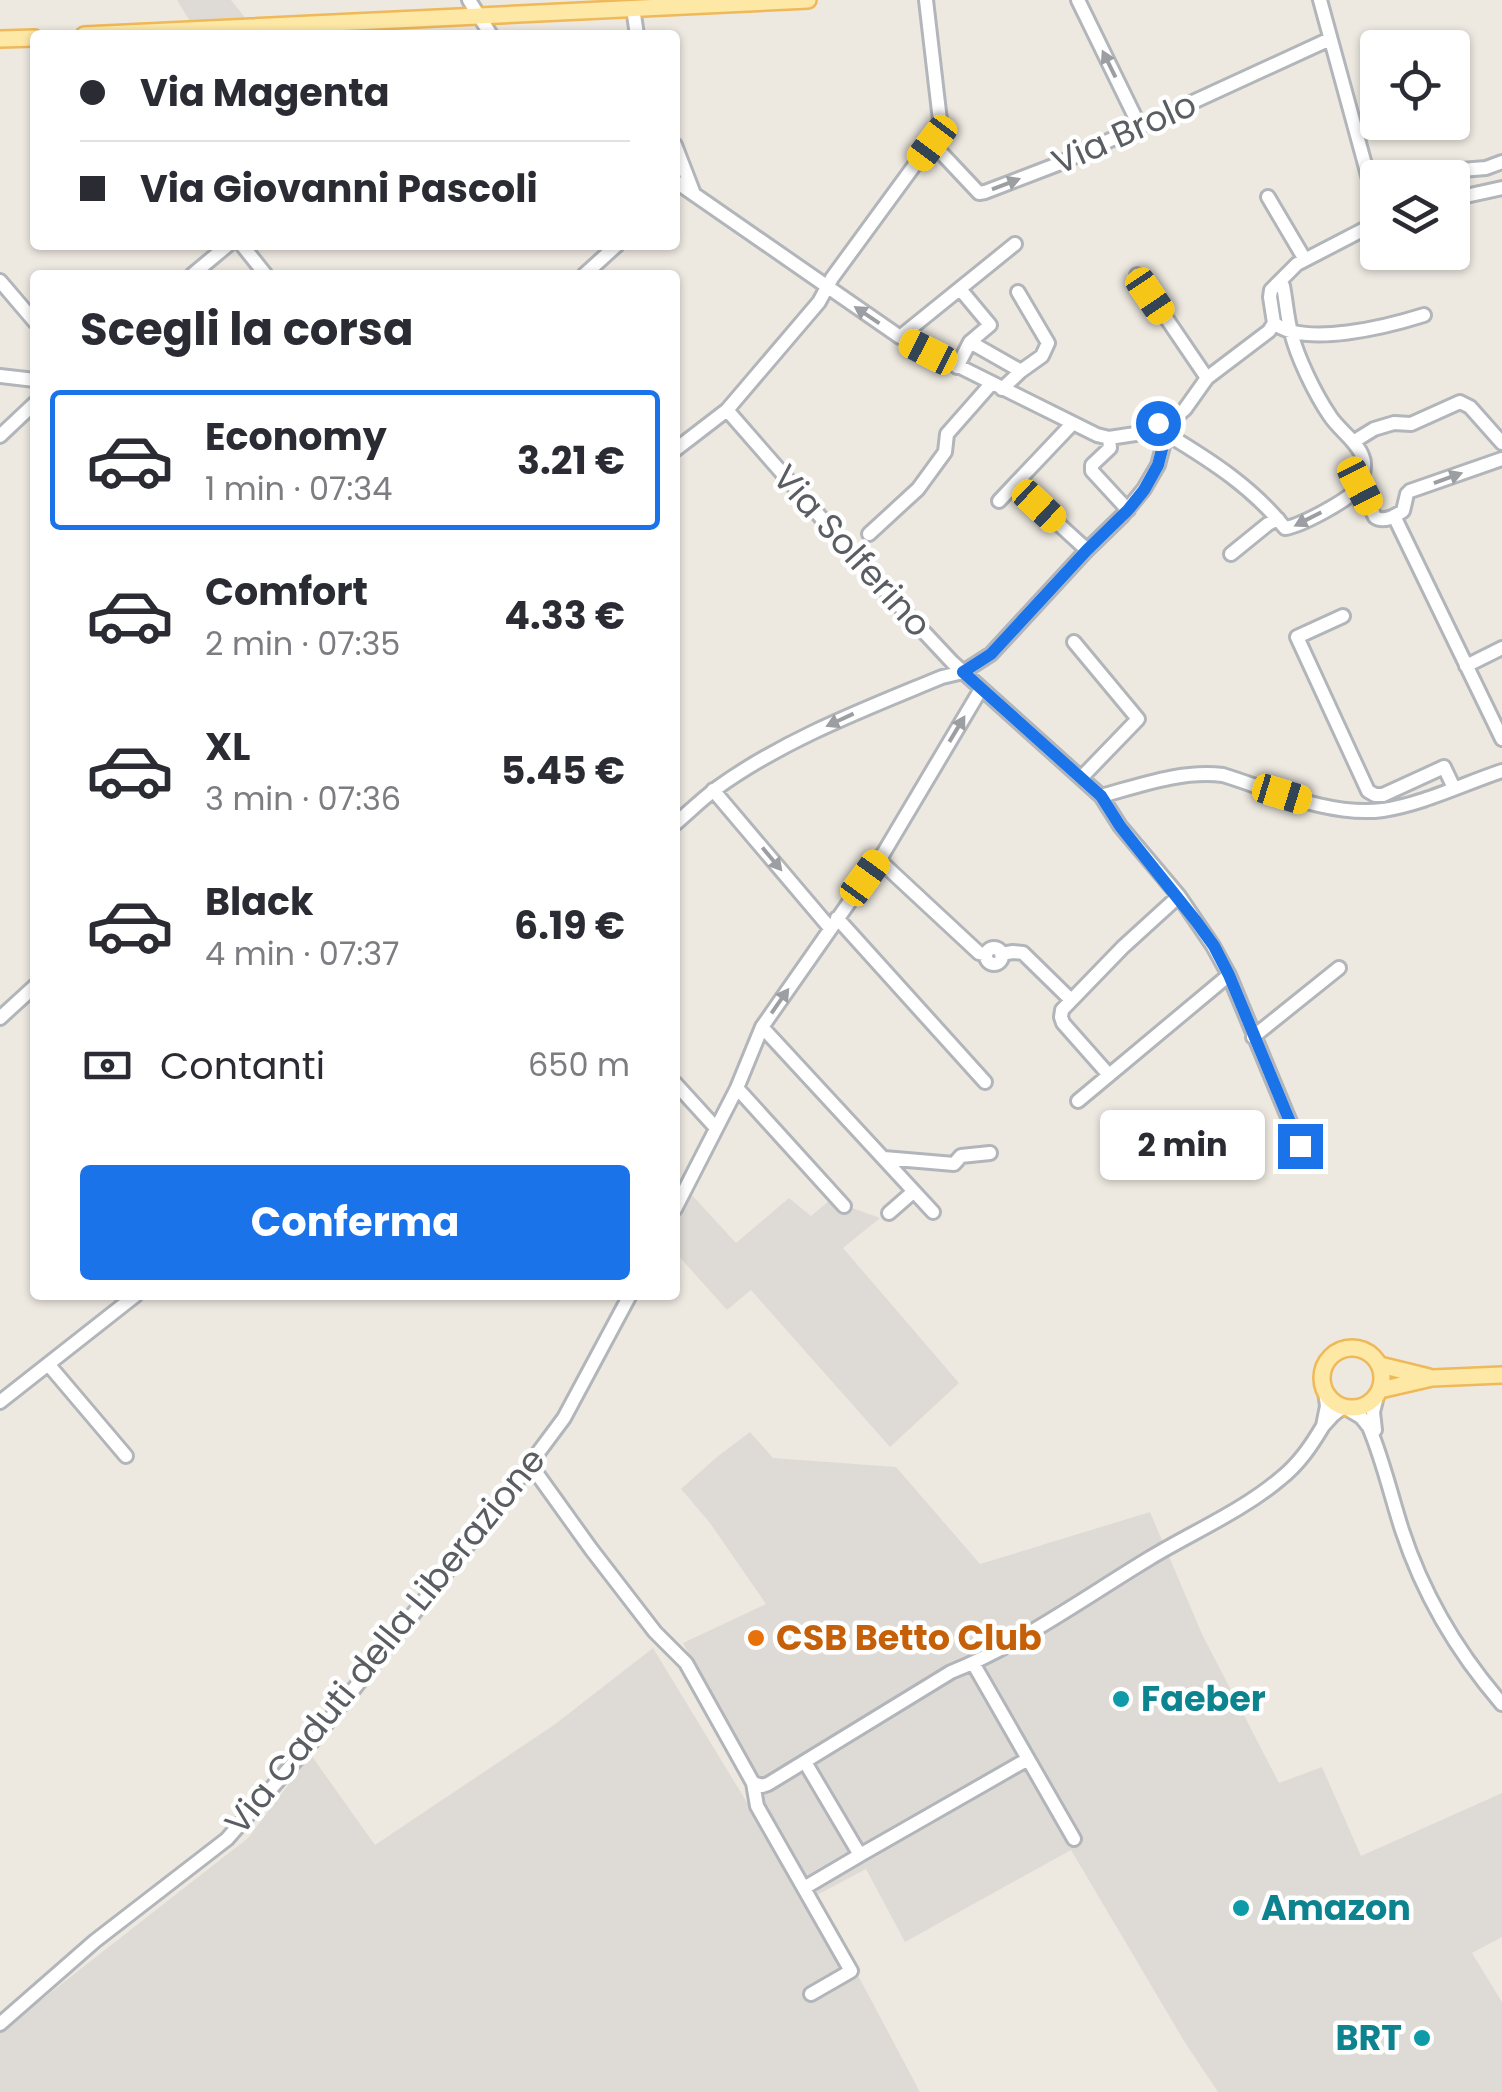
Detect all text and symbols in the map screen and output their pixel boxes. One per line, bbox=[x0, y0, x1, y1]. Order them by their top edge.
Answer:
map controls bbox=[1360, 30, 1470, 270]
button: locate bbox=[1360, 30, 1470, 140]
one-way arrow bbox=[1100, 49, 1117, 78]
text: Via Magenta bbox=[140, 66, 390, 119]
street label: Via Brolo bbox=[1044, 79, 1204, 186]
car bbox=[902, 110, 962, 176]
button: layers bbox=[1360, 160, 1470, 270]
text: Via Giovanni Pascoli bbox=[140, 162, 538, 215]
one-way arrow bbox=[991, 176, 1021, 192]
car bbox=[1121, 263, 1179, 329]
text: Scegli la corsa bbox=[80, 298, 413, 361]
one-way arrow bbox=[853, 306, 880, 324]
car bbox=[894, 325, 962, 379]
route start bbox=[1136, 401, 1181, 446]
text: Economy bbox=[205, 410, 387, 463]
icon: car bbox=[85, 415, 175, 505]
text: 3.21 € bbox=[517, 434, 625, 487]
car bbox=[1333, 452, 1387, 520]
street label: Via Solferino bbox=[762, 454, 943, 648]
text: 1 min · 07:34 bbox=[205, 466, 392, 511]
one-way arrow bbox=[1433, 470, 1463, 485]
car bbox=[1007, 475, 1071, 537]
one-way arrow bbox=[1294, 510, 1323, 527]
text: Comfort bbox=[205, 565, 368, 618]
icon: car bbox=[85, 570, 175, 660]
text: 4.33 € bbox=[504, 589, 625, 642]
text: 2 min · 07:35 bbox=[205, 621, 400, 666]
one-way arrow bbox=[825, 712, 854, 729]
one-way arrow bbox=[948, 715, 965, 743]
text: XL bbox=[205, 720, 250, 773]
icon: car bbox=[85, 725, 175, 815]
text: 5.45 € bbox=[501, 744, 625, 797]
car bbox=[1249, 771, 1315, 817]
text: 3 min · 07:36 bbox=[205, 776, 401, 821]
car bbox=[835, 845, 895, 911]
one-way arrow bbox=[760, 846, 782, 871]
text: Black bbox=[205, 875, 314, 928]
icon: car bbox=[85, 880, 175, 970]
text: 6.19 € bbox=[514, 899, 625, 952]
text: 4 min · 07:37 bbox=[205, 931, 400, 976]
one-way arrow bbox=[770, 987, 789, 1014]
icon: cash bbox=[80, 1038, 135, 1093]
text: Contanti bbox=[160, 1039, 325, 1092]
text: 650 m bbox=[528, 1042, 630, 1087]
callout: 2 min bbox=[1100, 1111, 1265, 1181]
text: 2 min bbox=[1138, 1122, 1227, 1167]
route end bbox=[1278, 1124, 1323, 1169]
button: Conferma bbox=[80, 1165, 630, 1280]
street label: Via Caduti della Liberazione bbox=[213, 1437, 556, 1845]
place label: CSB Betto Club bbox=[776, 1613, 1042, 1662]
marker: CSB Betto Club bbox=[745, 1627, 767, 1649]
place label: Faeber bbox=[1141, 1674, 1266, 1723]
marker: Faeber bbox=[1110, 1688, 1132, 1710]
place label: Amazon bbox=[1261, 1883, 1411, 1932]
marker: Amazon bbox=[1230, 1897, 1252, 1919]
place label: BRT bbox=[1335, 2013, 1402, 2062]
marker: BRT bbox=[1411, 2027, 1433, 2049]

